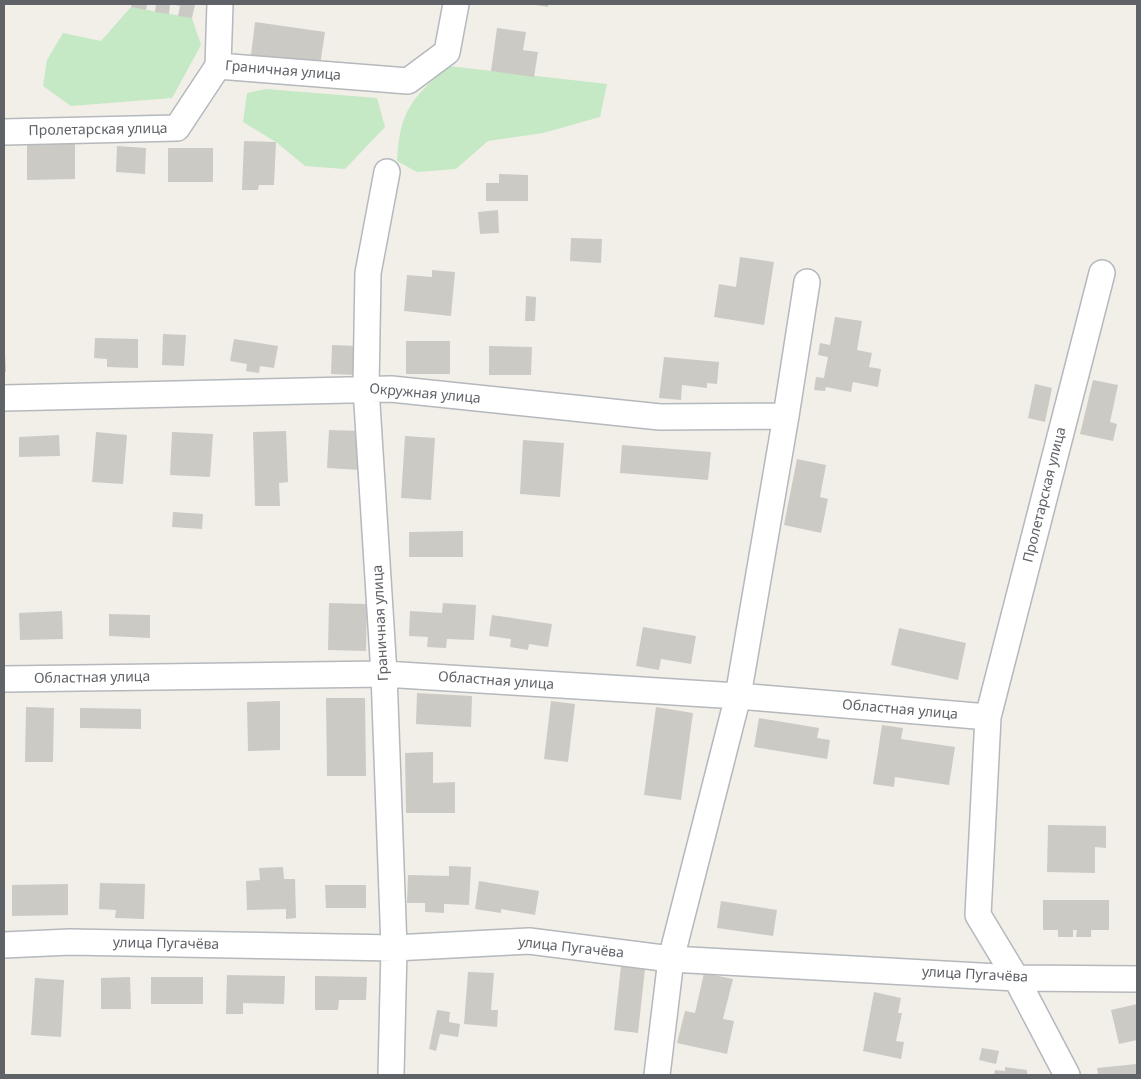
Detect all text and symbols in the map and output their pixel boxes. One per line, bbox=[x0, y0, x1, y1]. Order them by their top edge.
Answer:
street label: Граничная улица bbox=[224, 58, 342, 84]
street label: Пролетарская улица bbox=[28, 120, 168, 140]
street label: Окружная улица bbox=[369, 381, 481, 407]
street label: Пролетарская улица bbox=[1020, 426, 1070, 564]
street label: Граничная улица bbox=[370, 564, 392, 682]
street label: Областная улица bbox=[34, 669, 150, 687]
street label: Областная улица bbox=[437, 669, 555, 693]
street label: Областная улица bbox=[841, 697, 959, 723]
street label: улица Пугачёва bbox=[517, 934, 625, 962]
street label: улица Пугачёва bbox=[113, 935, 219, 953]
street label: улица Пугачёва bbox=[921, 964, 1029, 986]

